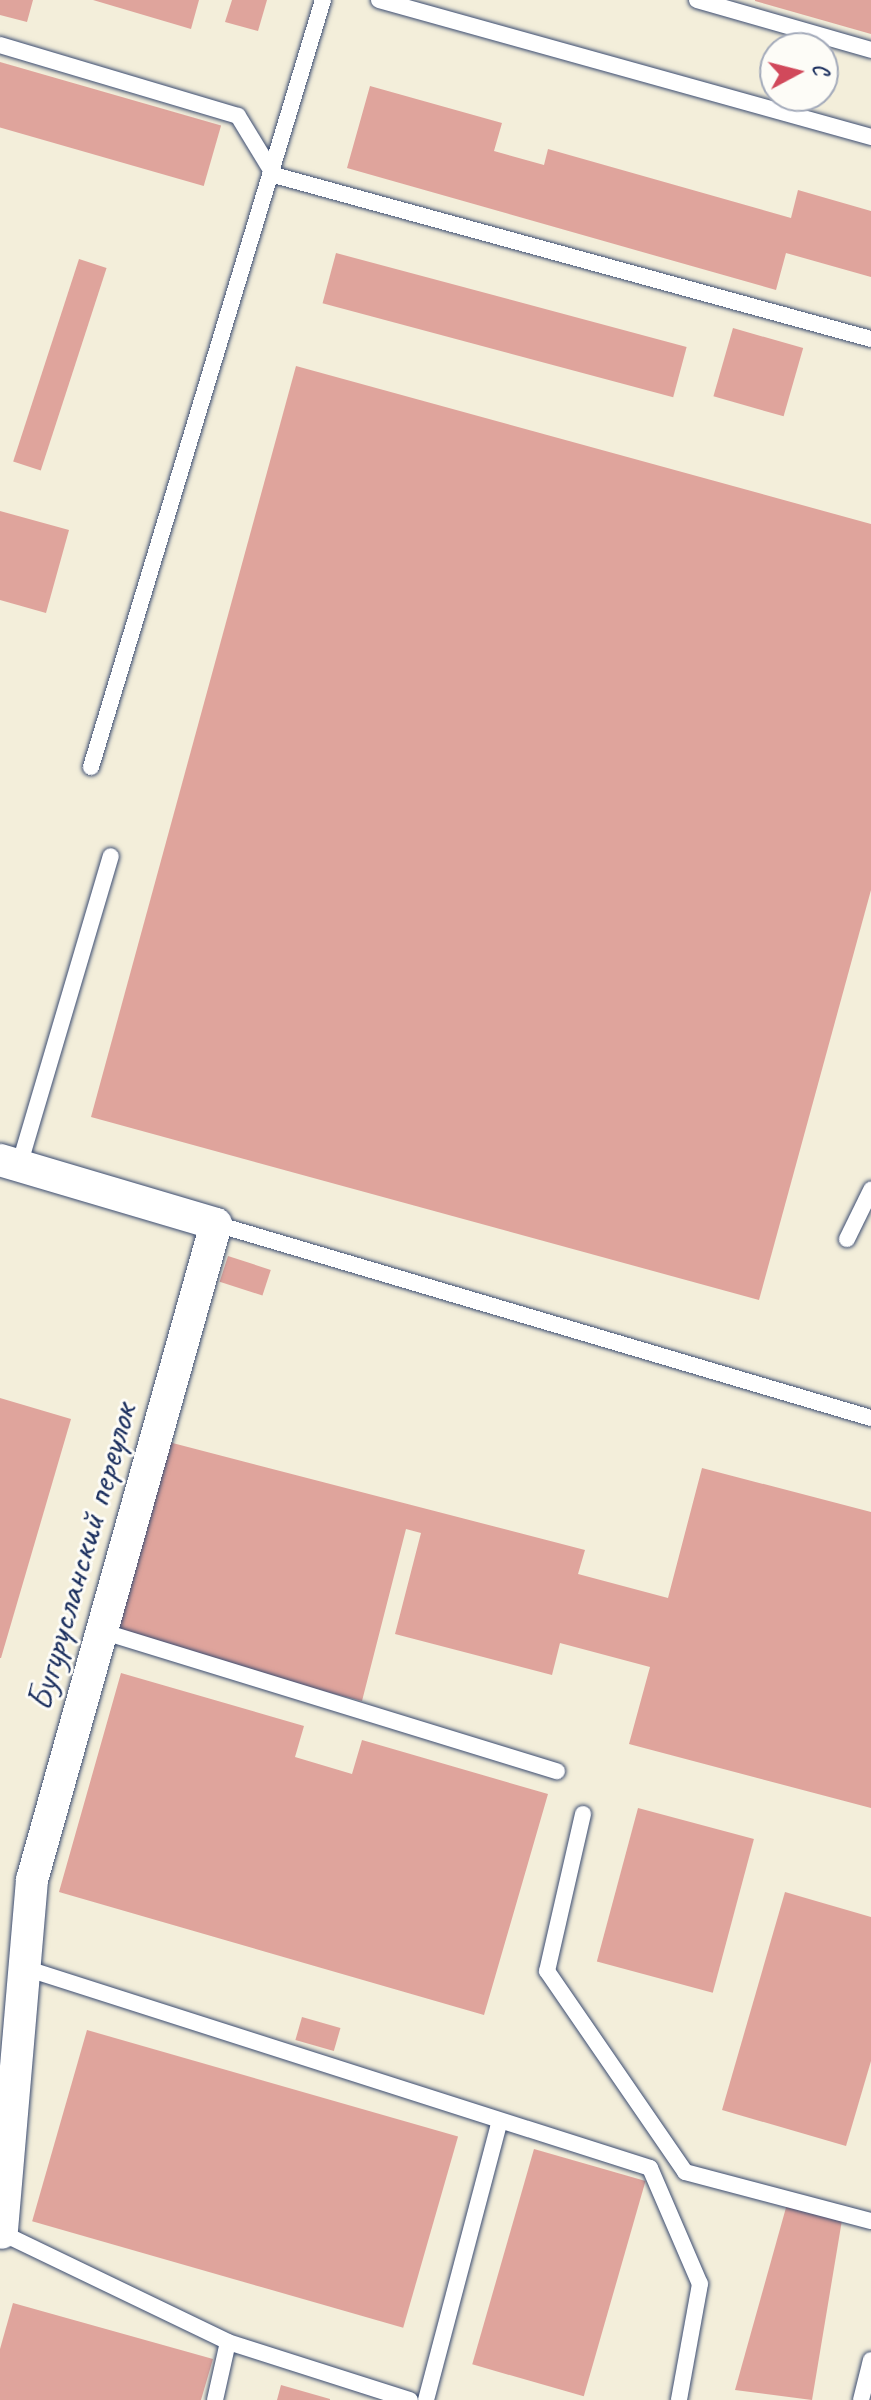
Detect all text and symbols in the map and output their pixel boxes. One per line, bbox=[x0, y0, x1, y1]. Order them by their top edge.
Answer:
north arrow bbox=[759, 32, 839, 112]
text: С bbox=[806, 62, 835, 76]
street label: Бугурусланский переулок bbox=[15, 1398, 147, 1716]

